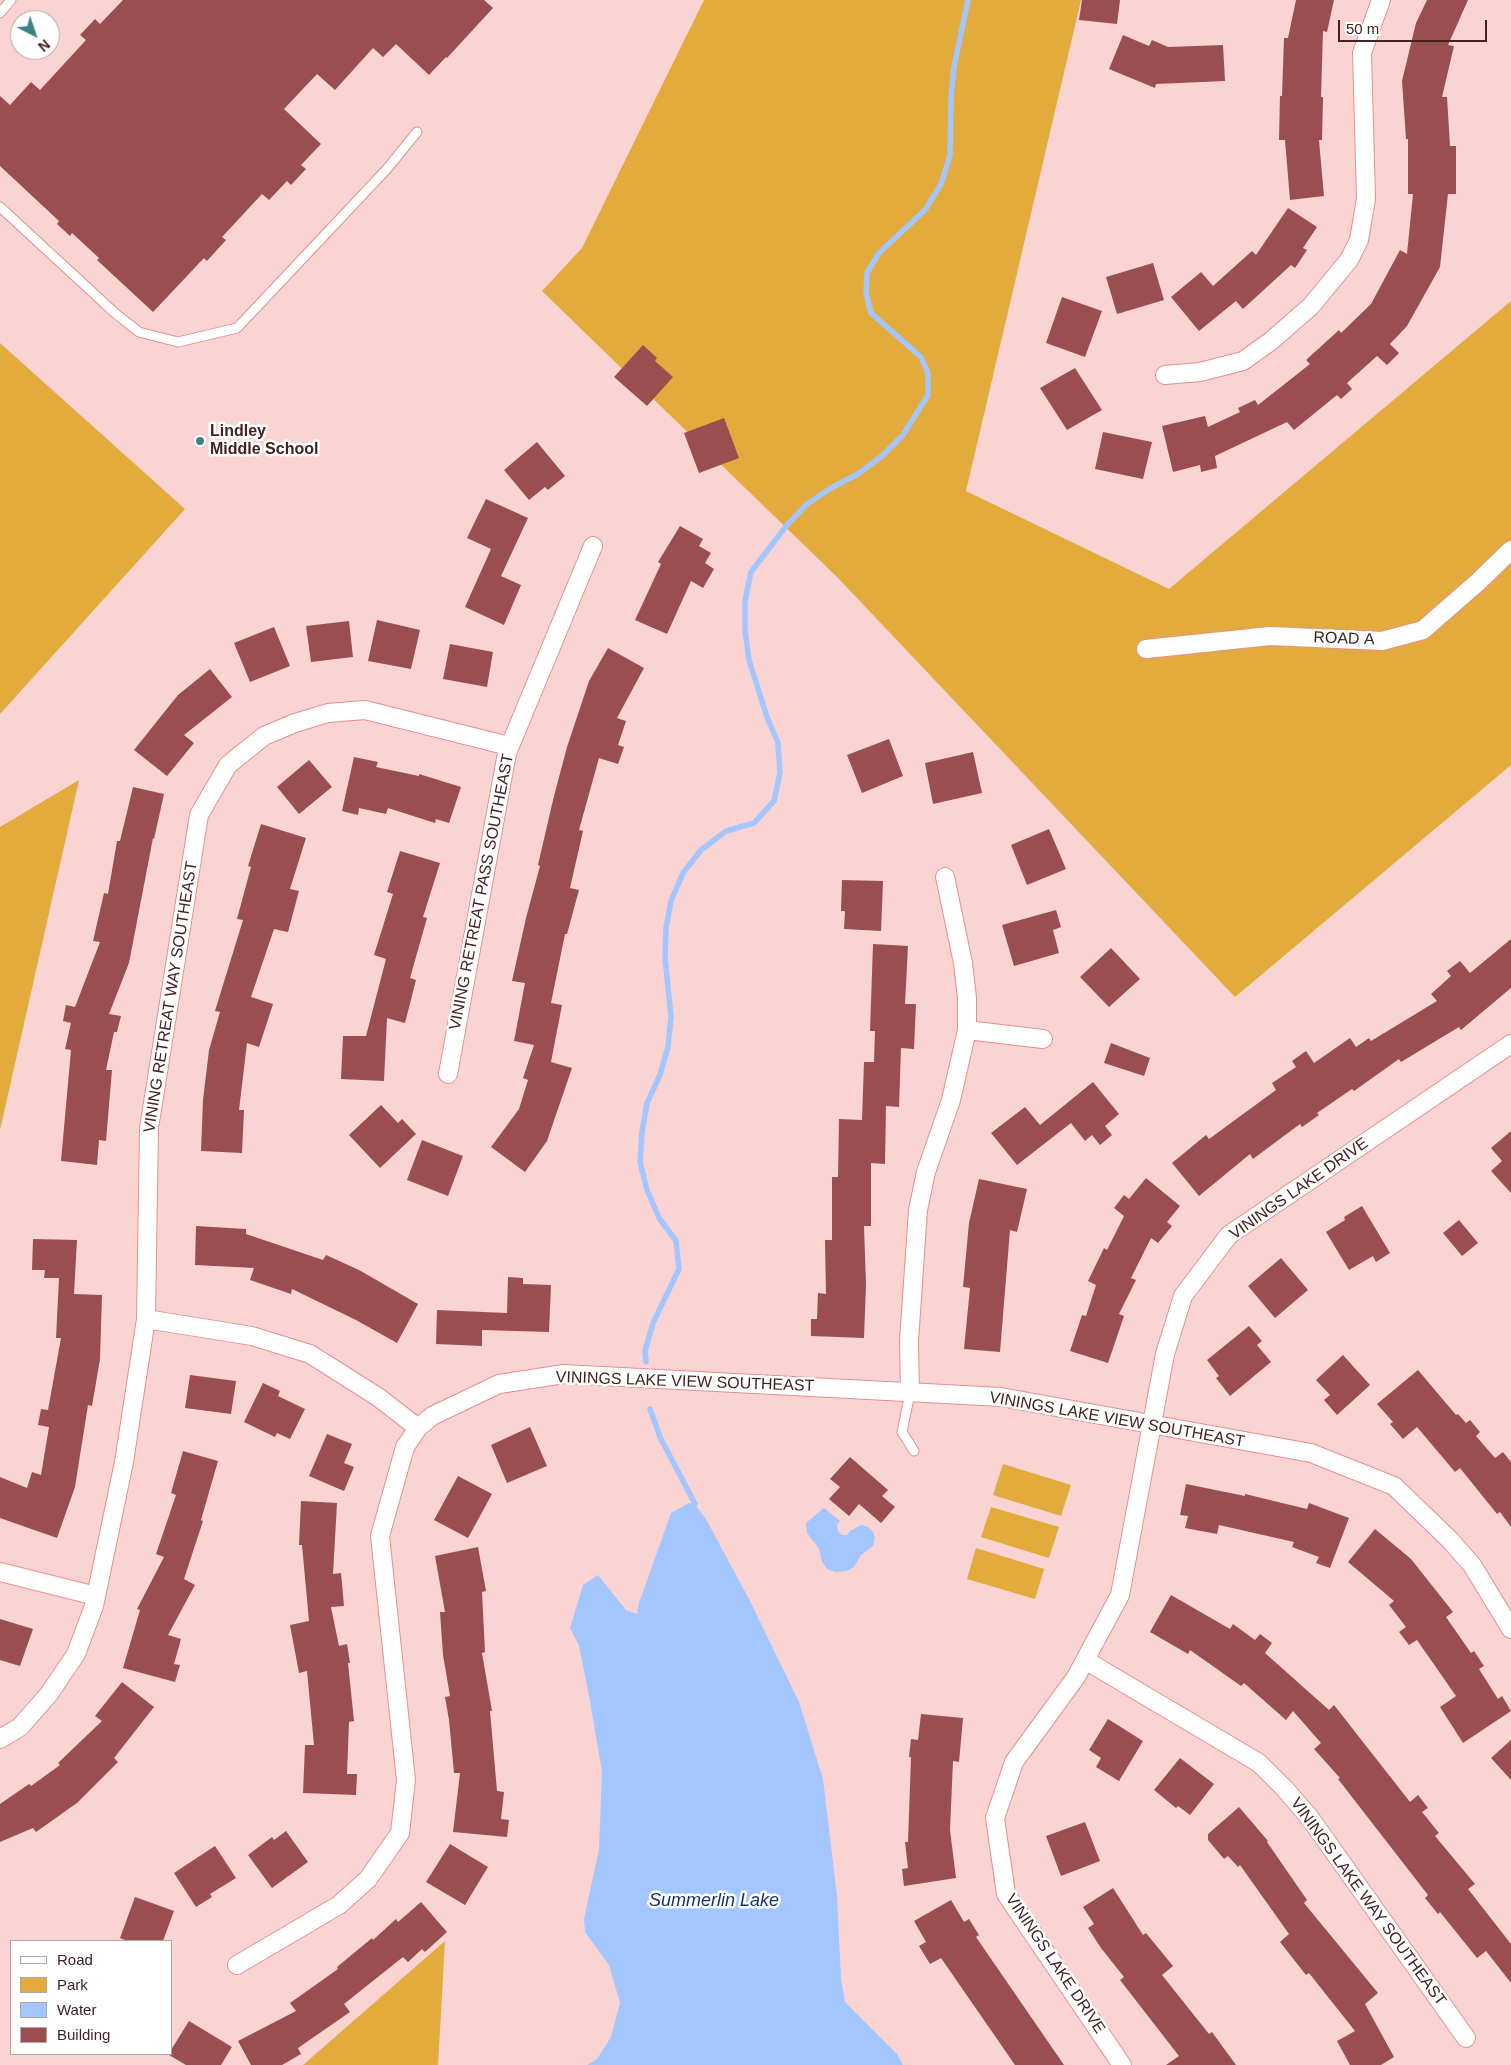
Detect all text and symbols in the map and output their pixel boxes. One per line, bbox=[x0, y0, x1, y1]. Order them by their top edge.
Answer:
north arrow bbox=[10, 10, 60, 60]
scale bar bbox=[1341, 10, 1490, 42]
text: 50 m bbox=[1346, 20, 1379, 37]
text: N bbox=[35, 36, 53, 55]
place label: Lindley Middle School bbox=[210, 422, 318, 460]
marker: Lindley Middle School bbox=[194, 435, 206, 447]
street label: ROAD A bbox=[1313, 628, 1375, 650]
street label: VINING RETREAT PASS SOUTHEAST bbox=[446, 752, 518, 1032]
street label: VINING RETREAT WAY SOUTHEAST bbox=[140, 860, 202, 1134]
street label: VININGS LAKE DRIVE bbox=[1226, 1134, 1372, 1244]
street label: VININGS LAKE VIEW SOUTHEAST bbox=[555, 1368, 815, 1396]
street label: VININGS LAKE VIEW SOUTHEAST bbox=[988, 1388, 1246, 1452]
street label: VININGS LAKE WAY SOUTHEAST bbox=[1286, 1794, 1450, 2010]
water label: Summerlin Lake bbox=[649, 1890, 779, 1912]
street label: VININGS LAKE DRIVE bbox=[1001, 1890, 1109, 2038]
legend bbox=[10, 1940, 172, 2055]
text: Road bbox=[57, 1951, 93, 1968]
text: Park bbox=[57, 1976, 88, 1993]
text: Water bbox=[57, 2001, 96, 2018]
text: Building bbox=[57, 2026, 110, 2043]

